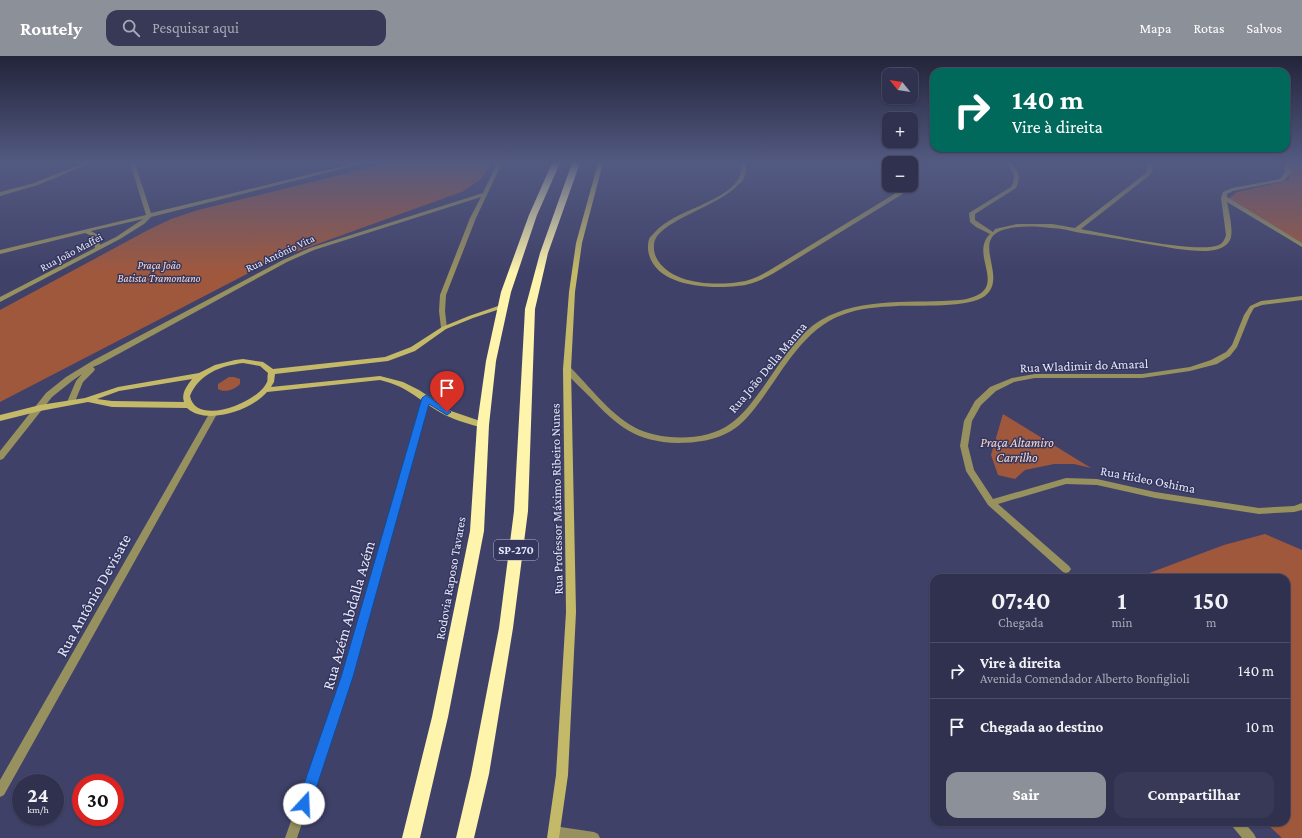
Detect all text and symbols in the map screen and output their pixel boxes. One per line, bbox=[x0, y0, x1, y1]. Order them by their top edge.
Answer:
search box bbox=[106, 10, 386, 46]
icon: search bbox=[120, 17, 142, 39]
text: Routely bbox=[20, 18, 82, 39]
text: Pesquisar aqui bbox=[152, 20, 239, 36]
text: Mapa bbox=[1140, 20, 1171, 36]
text: Rotas bbox=[1193, 20, 1225, 36]
text: Salvos bbox=[1247, 20, 1282, 36]
north arrow bbox=[882, 68, 918, 104]
map controls bbox=[882, 68, 918, 192]
icon: right bbox=[946, 84, 998, 136]
text: 140 m bbox=[1012, 84, 1084, 115]
button: + bbox=[882, 112, 918, 148]
text: Vire à direita bbox=[1012, 117, 1103, 137]
button: − bbox=[882, 156, 918, 192]
street label: Rua João Maffei bbox=[38, 231, 105, 274]
street label: Rua Antônio Vita bbox=[244, 232, 316, 274]
park label: Praça João Batista Tramontano bbox=[117, 259, 201, 284]
street label: Rua João Della Manna bbox=[725, 319, 810, 416]
street label: Rua Wladimir do Amaral bbox=[1020, 356, 1149, 375]
pin bbox=[430, 371, 464, 412]
icon: arrive bbox=[436, 377, 458, 399]
street label: Rua Professor Máximo Ribeiro Nunes bbox=[547, 403, 566, 595]
park label: Praça Altamiro Carrilho bbox=[980, 435, 1054, 465]
street label: Rua Hideo Oshima bbox=[1099, 463, 1197, 496]
street label: Rodovia Raposo Tavares bbox=[432, 515, 469, 641]
street label: Rua Antônio Devisate bbox=[53, 531, 134, 659]
street label: Rua Azém Abdalla Azém bbox=[319, 539, 378, 691]
road number: SP-270 bbox=[494, 540, 538, 560]
text: 07:40 bbox=[991, 587, 1050, 614]
text: 1 bbox=[1118, 587, 1126, 614]
text: 150 bbox=[1194, 587, 1229, 614]
text: Chegada bbox=[998, 615, 1044, 630]
text: min bbox=[1112, 615, 1132, 630]
text: m bbox=[1206, 615, 1216, 630]
text: Vire à direita bbox=[980, 655, 1061, 671]
icon: right bbox=[946, 660, 968, 682]
text: 140 m bbox=[1238, 663, 1274, 679]
text: Avenida Comendador Alberto Bonfiglioli bbox=[980, 671, 1190, 686]
icon: arrive bbox=[946, 716, 968, 738]
text: Chegada ao destino bbox=[980, 719, 1103, 735]
text: 10 m bbox=[1246, 719, 1274, 735]
button: Sair bbox=[946, 772, 1106, 818]
button: Compartilhar bbox=[1114, 772, 1274, 818]
speed limit sign: 30 bbox=[72, 774, 124, 826]
position arrow bbox=[283, 783, 325, 825]
text: 24 bbox=[28, 784, 48, 806]
text: km/h bbox=[27, 804, 49, 815]

